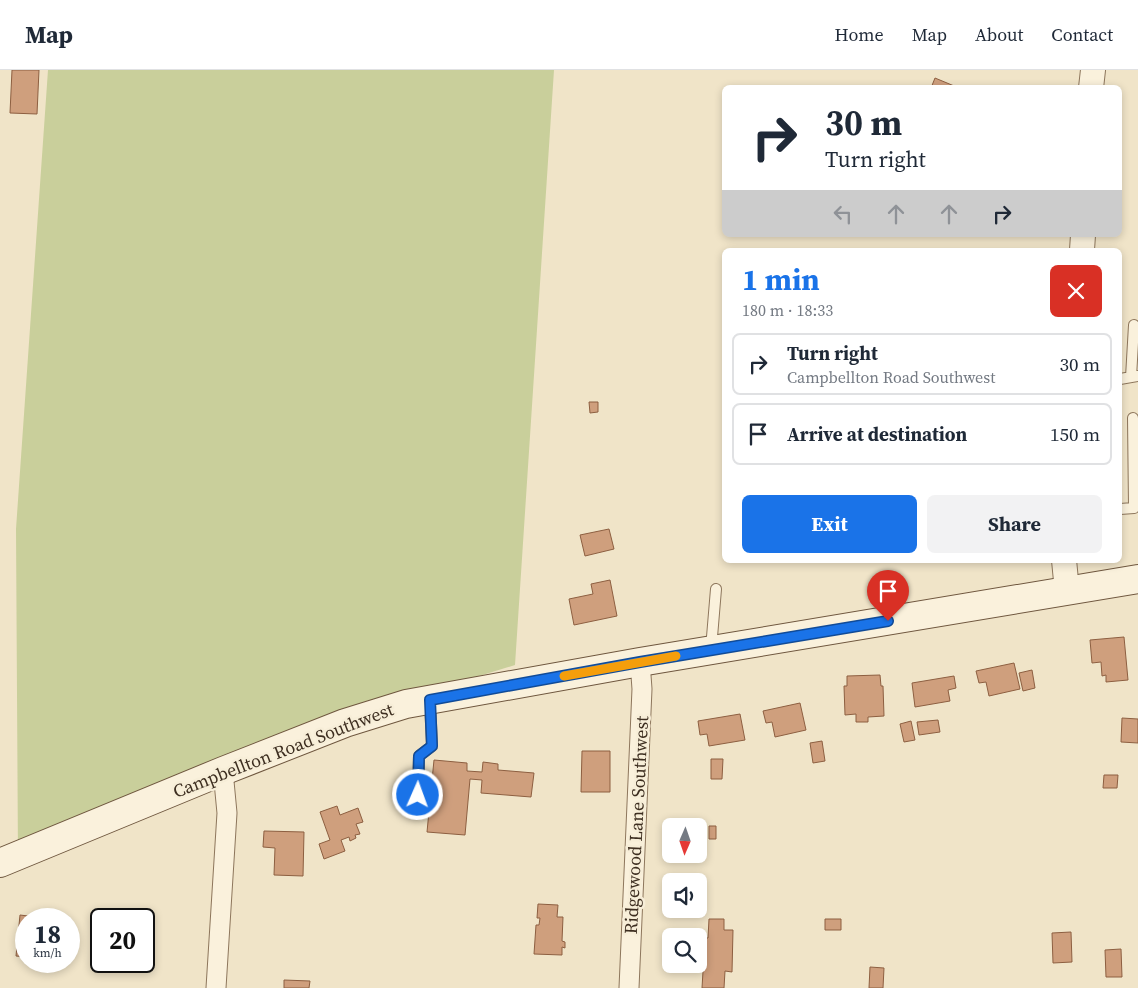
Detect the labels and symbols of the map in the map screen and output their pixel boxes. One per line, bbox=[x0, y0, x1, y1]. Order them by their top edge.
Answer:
pin bbox=[867, 570, 909, 621]
street label: Campbellton Road Southwest bbox=[169, 696, 397, 804]
street label: Ridgewood Lane Southwest bbox=[618, 715, 654, 935]
position arrow bbox=[391, 768, 443, 820]
north arrow bbox=[662, 818, 708, 862]
speed limit sign: 20 bbox=[90, 908, 155, 973]

